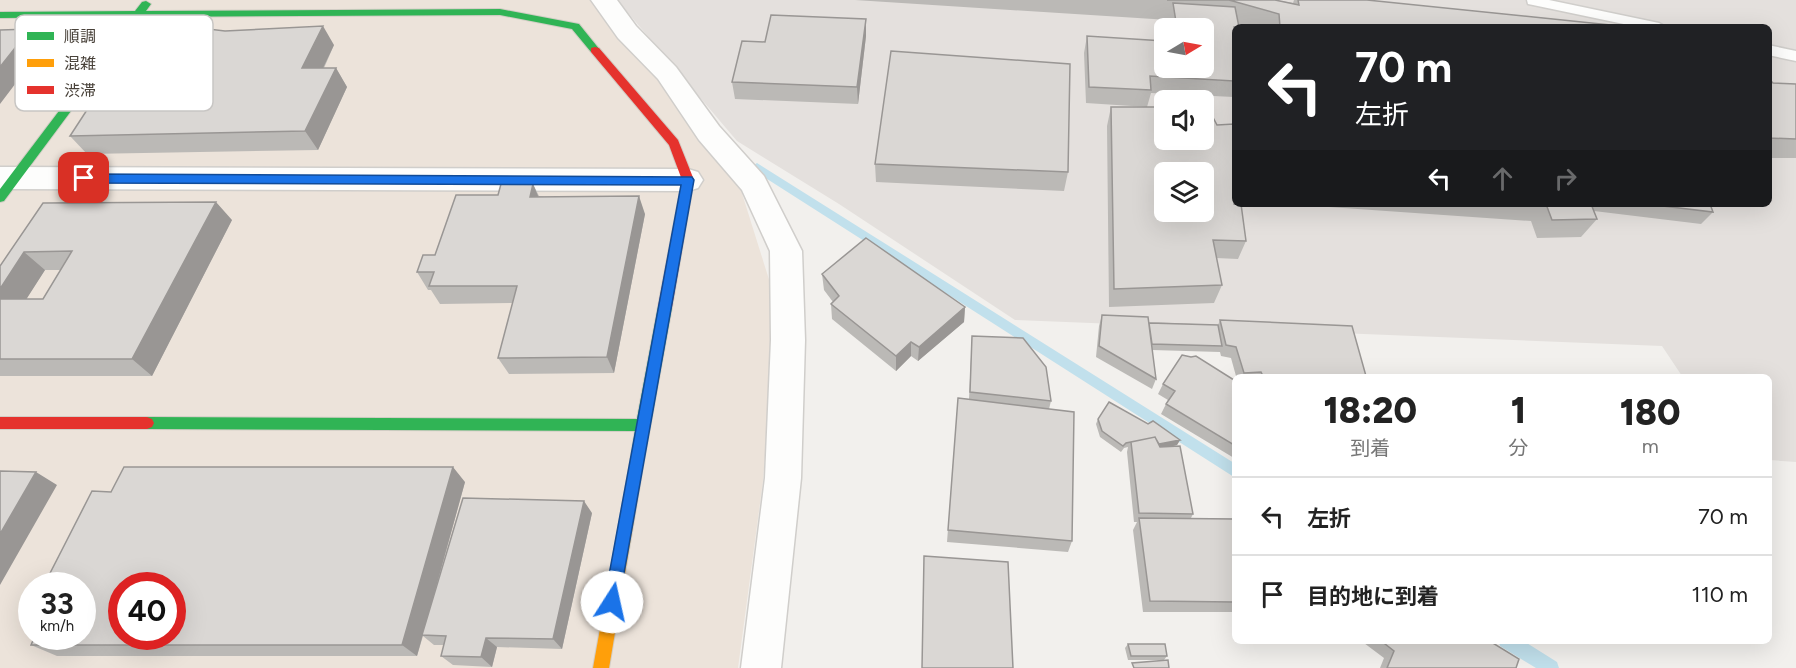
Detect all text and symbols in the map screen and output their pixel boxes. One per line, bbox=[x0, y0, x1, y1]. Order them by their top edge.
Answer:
legend bbox=[15, 15, 213, 111]
north arrow bbox=[1154, 18, 1214, 78]
map controls bbox=[1154, 18, 1214, 222]
text: 順調 bbox=[64, 27, 96, 46]
text: 70 m bbox=[1355, 42, 1452, 93]
icon: left bbox=[1256, 48, 1334, 126]
text: 混雑 bbox=[64, 54, 96, 73]
text: 渋滞 bbox=[64, 81, 96, 100]
button: sound bbox=[1154, 90, 1214, 150]
text: 左折 bbox=[1355, 98, 1409, 131]
pin bbox=[58, 152, 109, 203]
icon: arrive bbox=[67, 161, 100, 194]
button: layers bbox=[1154, 162, 1214, 222]
icon: left bbox=[1423, 162, 1456, 195]
icon: ahead bbox=[1486, 162, 1519, 195]
icon: right bbox=[1549, 162, 1582, 195]
text: 18:20 bbox=[1323, 389, 1417, 432]
text: 1 bbox=[1511, 389, 1526, 432]
text: 180 bbox=[1620, 391, 1681, 434]
text: m bbox=[1642, 434, 1659, 458]
text: 到着 bbox=[1350, 436, 1390, 460]
text: 分 bbox=[1508, 436, 1528, 460]
icon: left bbox=[1256, 500, 1289, 533]
text: 70 m bbox=[1698, 503, 1748, 530]
text: 左折 bbox=[1307, 505, 1351, 532]
position arrow bbox=[580, 570, 644, 634]
speed limit sign: 40 bbox=[108, 572, 186, 650]
icon: arrive bbox=[1256, 578, 1289, 611]
text: 110 m bbox=[1692, 581, 1748, 608]
text: 目的地に到着 bbox=[1307, 583, 1439, 610]
text: 33 bbox=[40, 585, 74, 622]
text: km/h bbox=[40, 617, 74, 635]

